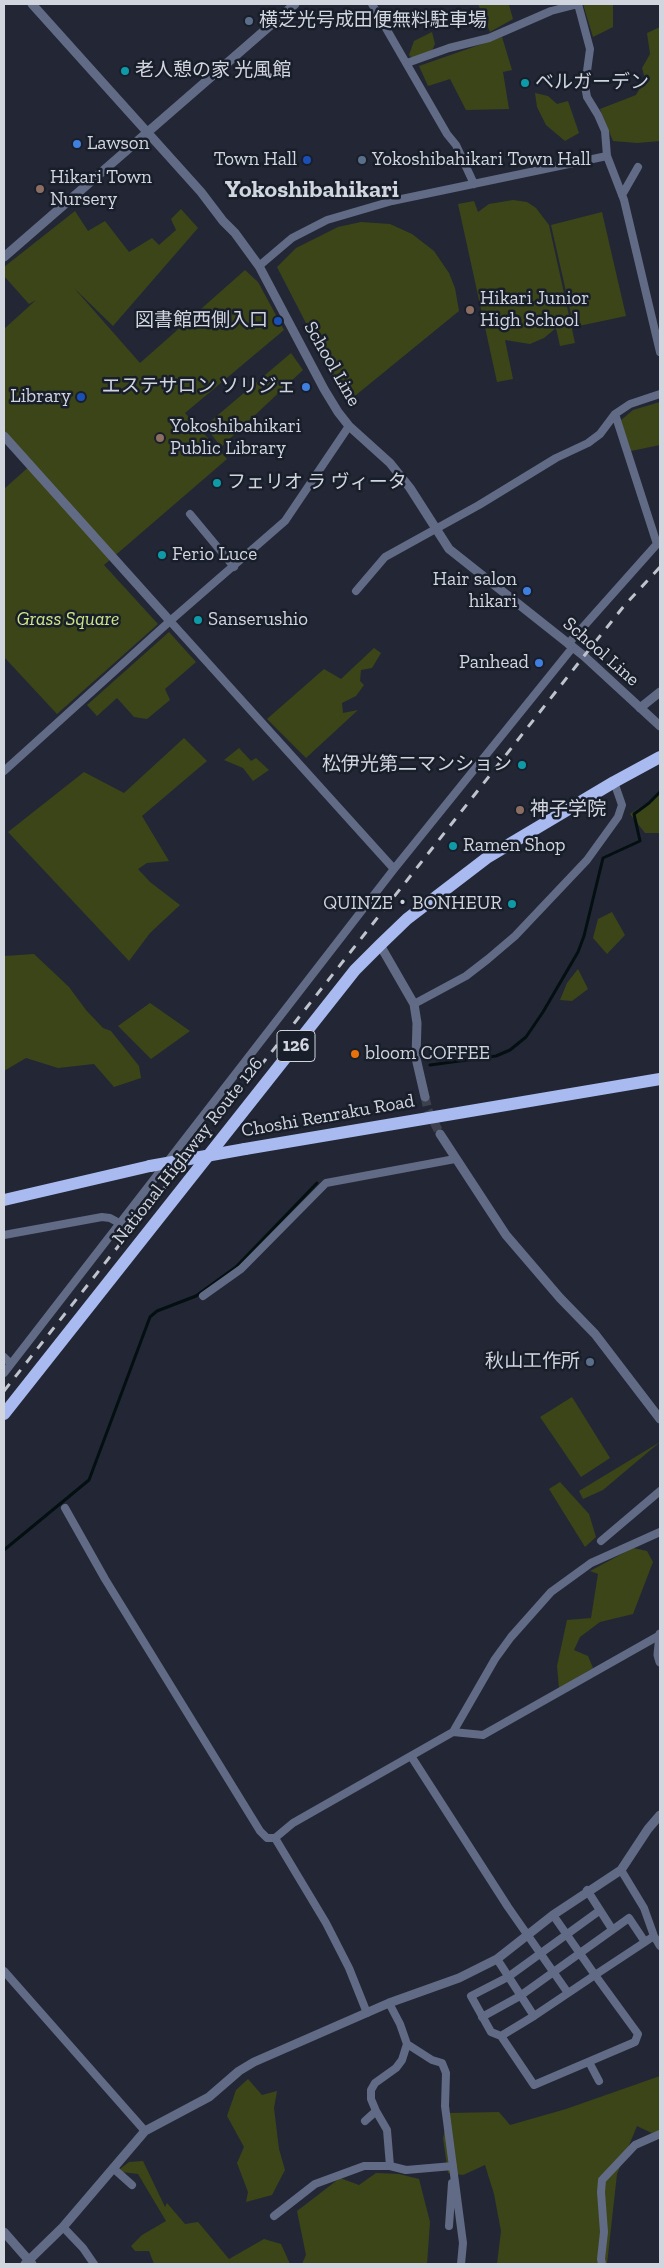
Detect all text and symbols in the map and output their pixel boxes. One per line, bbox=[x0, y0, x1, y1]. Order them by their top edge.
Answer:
place label: 横芝光号成田便無料駐車場 bbox=[259, 10, 487, 32]
marker: 横芝光号成田便無料駐車場 bbox=[243, 15, 255, 27]
place label: 老人憩の家 光風館 bbox=[135, 60, 291, 82]
marker: 老人憩の家 光風館 bbox=[119, 65, 131, 77]
place label: ベルガーデン bbox=[535, 72, 649, 94]
marker: ベルガーデン bbox=[519, 77, 531, 89]
place label: Lawson bbox=[87, 133, 149, 155]
marker: Lawson bbox=[71, 138, 83, 150]
place label: Town Hall bbox=[214, 149, 297, 171]
place label: Yokoshibahikari Town Hall bbox=[372, 149, 591, 171]
marker: Town Hall bbox=[301, 154, 313, 166]
marker: Yokoshibahikari Town Hall bbox=[356, 154, 368, 166]
place label: Hikari Town Nursery bbox=[50, 167, 152, 211]
district label: Yokoshibahikari bbox=[225, 176, 399, 204]
marker: Hikari Town Nursery bbox=[34, 183, 46, 195]
place label: Hikari Junior High School bbox=[480, 288, 589, 332]
marker: Hikari Junior High School bbox=[464, 304, 476, 316]
place label: 図書館西側入口 bbox=[135, 310, 268, 332]
marker: 図書館西側入口 bbox=[272, 315, 284, 327]
street label: School Line bbox=[299, 318, 365, 410]
place label: エステサロン ソリジェ bbox=[102, 376, 296, 398]
marker: エステサロン ソリジェ bbox=[300, 381, 312, 393]
place label: Library bbox=[10, 386, 71, 408]
marker: Library bbox=[75, 391, 87, 403]
place label: Yokoshibahikari Public Library bbox=[170, 416, 301, 460]
marker: Yokoshibahikari Public Library bbox=[154, 432, 166, 444]
place label: フェリオ ラ ヴィータ bbox=[227, 472, 407, 494]
marker: フェリオ ラ ヴィータ bbox=[211, 477, 223, 489]
place label: Ferio Luce bbox=[172, 544, 257, 566]
marker: Ferio Luce bbox=[156, 549, 168, 561]
place label: Hair salon hikari bbox=[433, 569, 517, 613]
marker: Hair salon hikari bbox=[521, 585, 533, 597]
park label: Grass Square bbox=[17, 609, 119, 631]
place label: Sanserushio bbox=[208, 609, 308, 631]
street label: School Line bbox=[558, 613, 644, 691]
marker: Sanserushio bbox=[192, 614, 204, 626]
place label: Panhead bbox=[459, 652, 529, 674]
marker: Panhead bbox=[533, 657, 545, 669]
place label: 松伊光第二マンション bbox=[322, 754, 512, 776]
marker: 松伊光第二マンション bbox=[516, 759, 528, 771]
place label: 神子学院 bbox=[530, 799, 606, 821]
marker: 神子学院 bbox=[514, 804, 526, 816]
place label: Ramen Shop bbox=[463, 835, 565, 857]
marker: Ramen Shop bbox=[447, 840, 459, 852]
place label: QUINZE・BONHEUR bbox=[323, 893, 502, 915]
marker: QUINZE・BONHEUR bbox=[506, 898, 518, 910]
road number: 126 bbox=[277, 1030, 315, 1062]
place label: bloom COFFEE bbox=[365, 1043, 490, 1065]
marker: bloom COFFEE bbox=[349, 1048, 361, 1060]
street label: National Highway Route 126 bbox=[108, 1053, 268, 1249]
street label: Choshi Renraku Road bbox=[240, 1090, 416, 1142]
place label: 秋山工作所 bbox=[485, 1351, 580, 1373]
marker: 秋山工作所 bbox=[584, 1356, 596, 1368]

